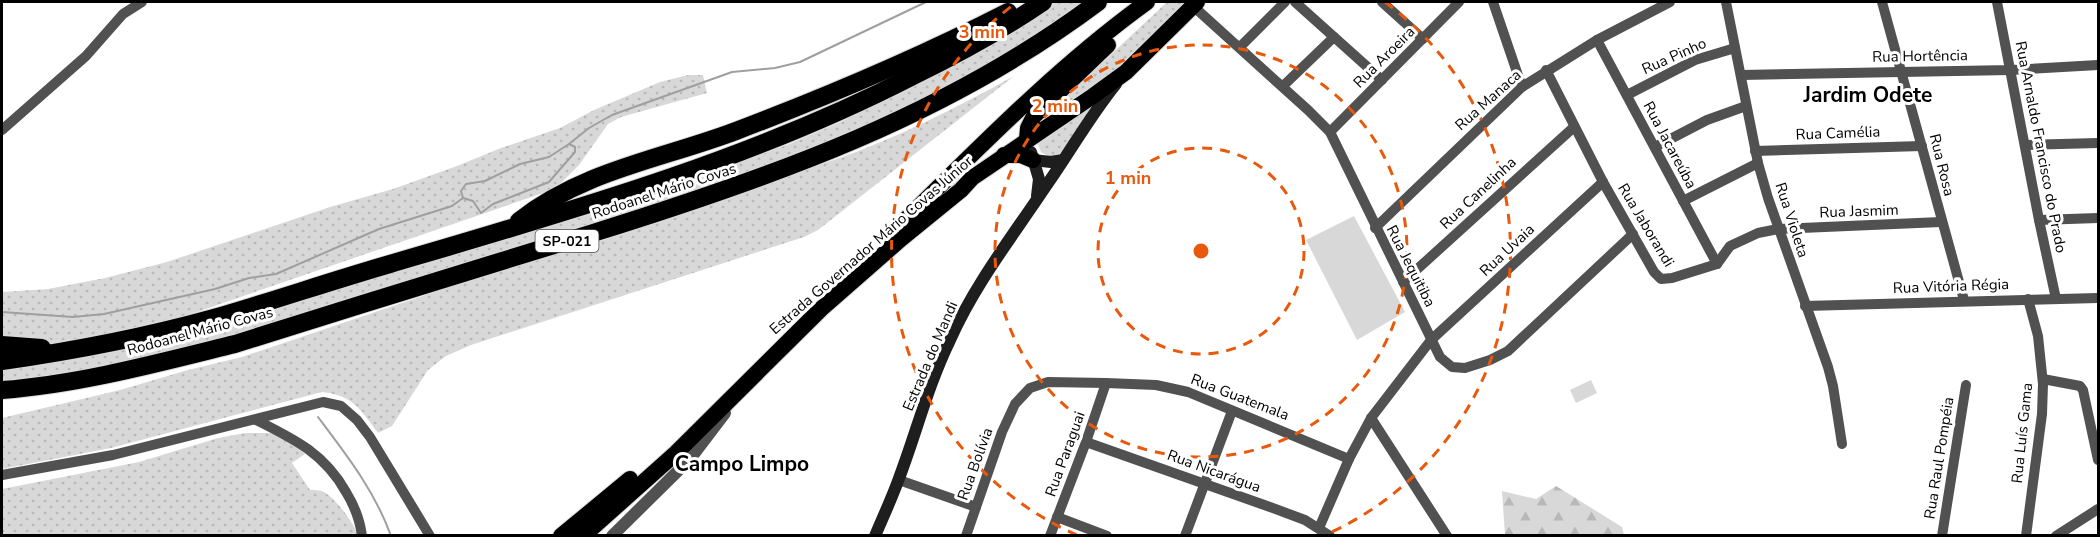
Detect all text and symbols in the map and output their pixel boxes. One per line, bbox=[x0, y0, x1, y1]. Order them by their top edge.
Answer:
text: 3 min bbox=[959, 20, 1005, 44]
street label: Rua Aroeira bbox=[1349, 22, 1419, 92]
street label: Rua Pinho bbox=[1639, 33, 1709, 79]
street label: Rua Arnaldo Francisco do Prado bbox=[2011, 39, 2071, 255]
street label: Rua Hortência bbox=[1872, 45, 1968, 67]
street label: Rua Manaca bbox=[1451, 65, 1525, 135]
district label: Jardim Odete bbox=[1803, 81, 1932, 109]
text: 2 min bbox=[1032, 94, 1078, 118]
street label: Rua Jacareúba bbox=[1639, 98, 1701, 192]
street label: Rua Camélia bbox=[1795, 122, 1881, 144]
street label: Rua Rosa bbox=[1925, 132, 1959, 198]
street label: Estrada Governador Mário Covas Júnior bbox=[765, 151, 977, 339]
street label: Rua Canelinha bbox=[1436, 152, 1520, 234]
street label: Rodoanel Mário Covas bbox=[589, 158, 739, 224]
text: 1 min bbox=[1105, 166, 1151, 190]
street label: Rua Jaborandi bbox=[1613, 179, 1679, 271]
street label: Rua Violeta bbox=[1770, 180, 1814, 260]
street label: Rua Jasmim bbox=[1819, 200, 1899, 222]
street label: Rua Uvaia bbox=[1475, 219, 1539, 281]
street label: Rua Jequitiba bbox=[1382, 222, 1440, 310]
road number: SP-021 bbox=[536, 230, 598, 252]
centre of rings bbox=[1191, 241, 1211, 261]
street label: Rua Vitória Régia bbox=[1893, 274, 2009, 298]
street label: Estrada do Mandi bbox=[898, 298, 962, 414]
street label: Rodoanel Mário Covas bbox=[125, 302, 275, 360]
street label: Rua Guatemala bbox=[1188, 369, 1292, 425]
street label: Rua Luís Gama bbox=[2007, 382, 2037, 484]
street label: Rua Raul Pompéia bbox=[1919, 395, 1959, 521]
street label: Rua Paraguai bbox=[1040, 409, 1090, 499]
street label: Rua Bolívia bbox=[953, 425, 997, 503]
street label: Rua Nicarágua bbox=[1164, 445, 1264, 497]
district label: Campo Limpo bbox=[675, 450, 809, 478]

